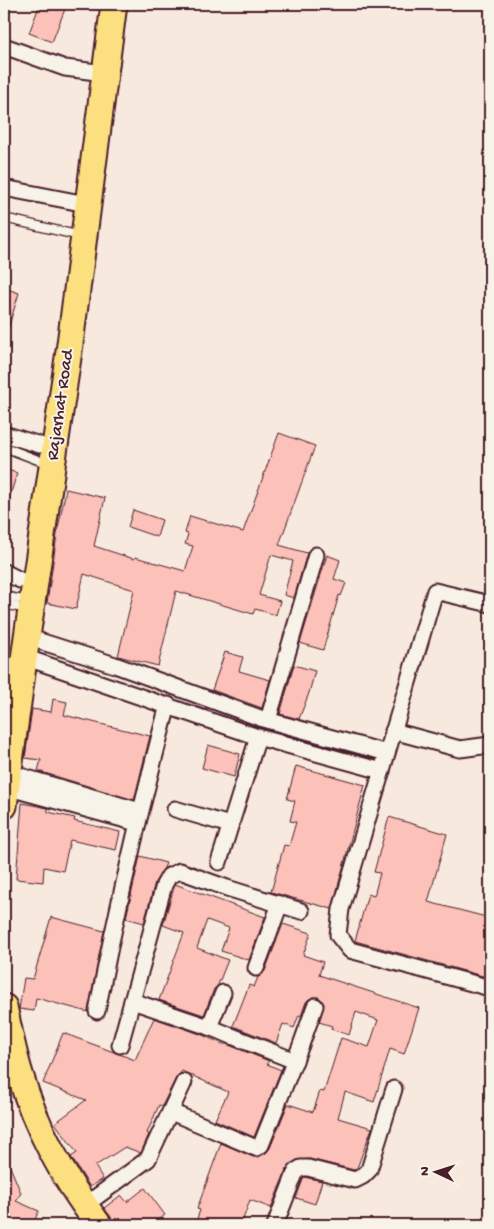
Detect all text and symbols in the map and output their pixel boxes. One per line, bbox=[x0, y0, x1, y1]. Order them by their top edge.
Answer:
street label: Rajarhat Road bbox=[43, 347, 79, 462]
north arrow bbox=[412, 1146, 462, 1196]
text: N bbox=[417, 1166, 434, 1176]

